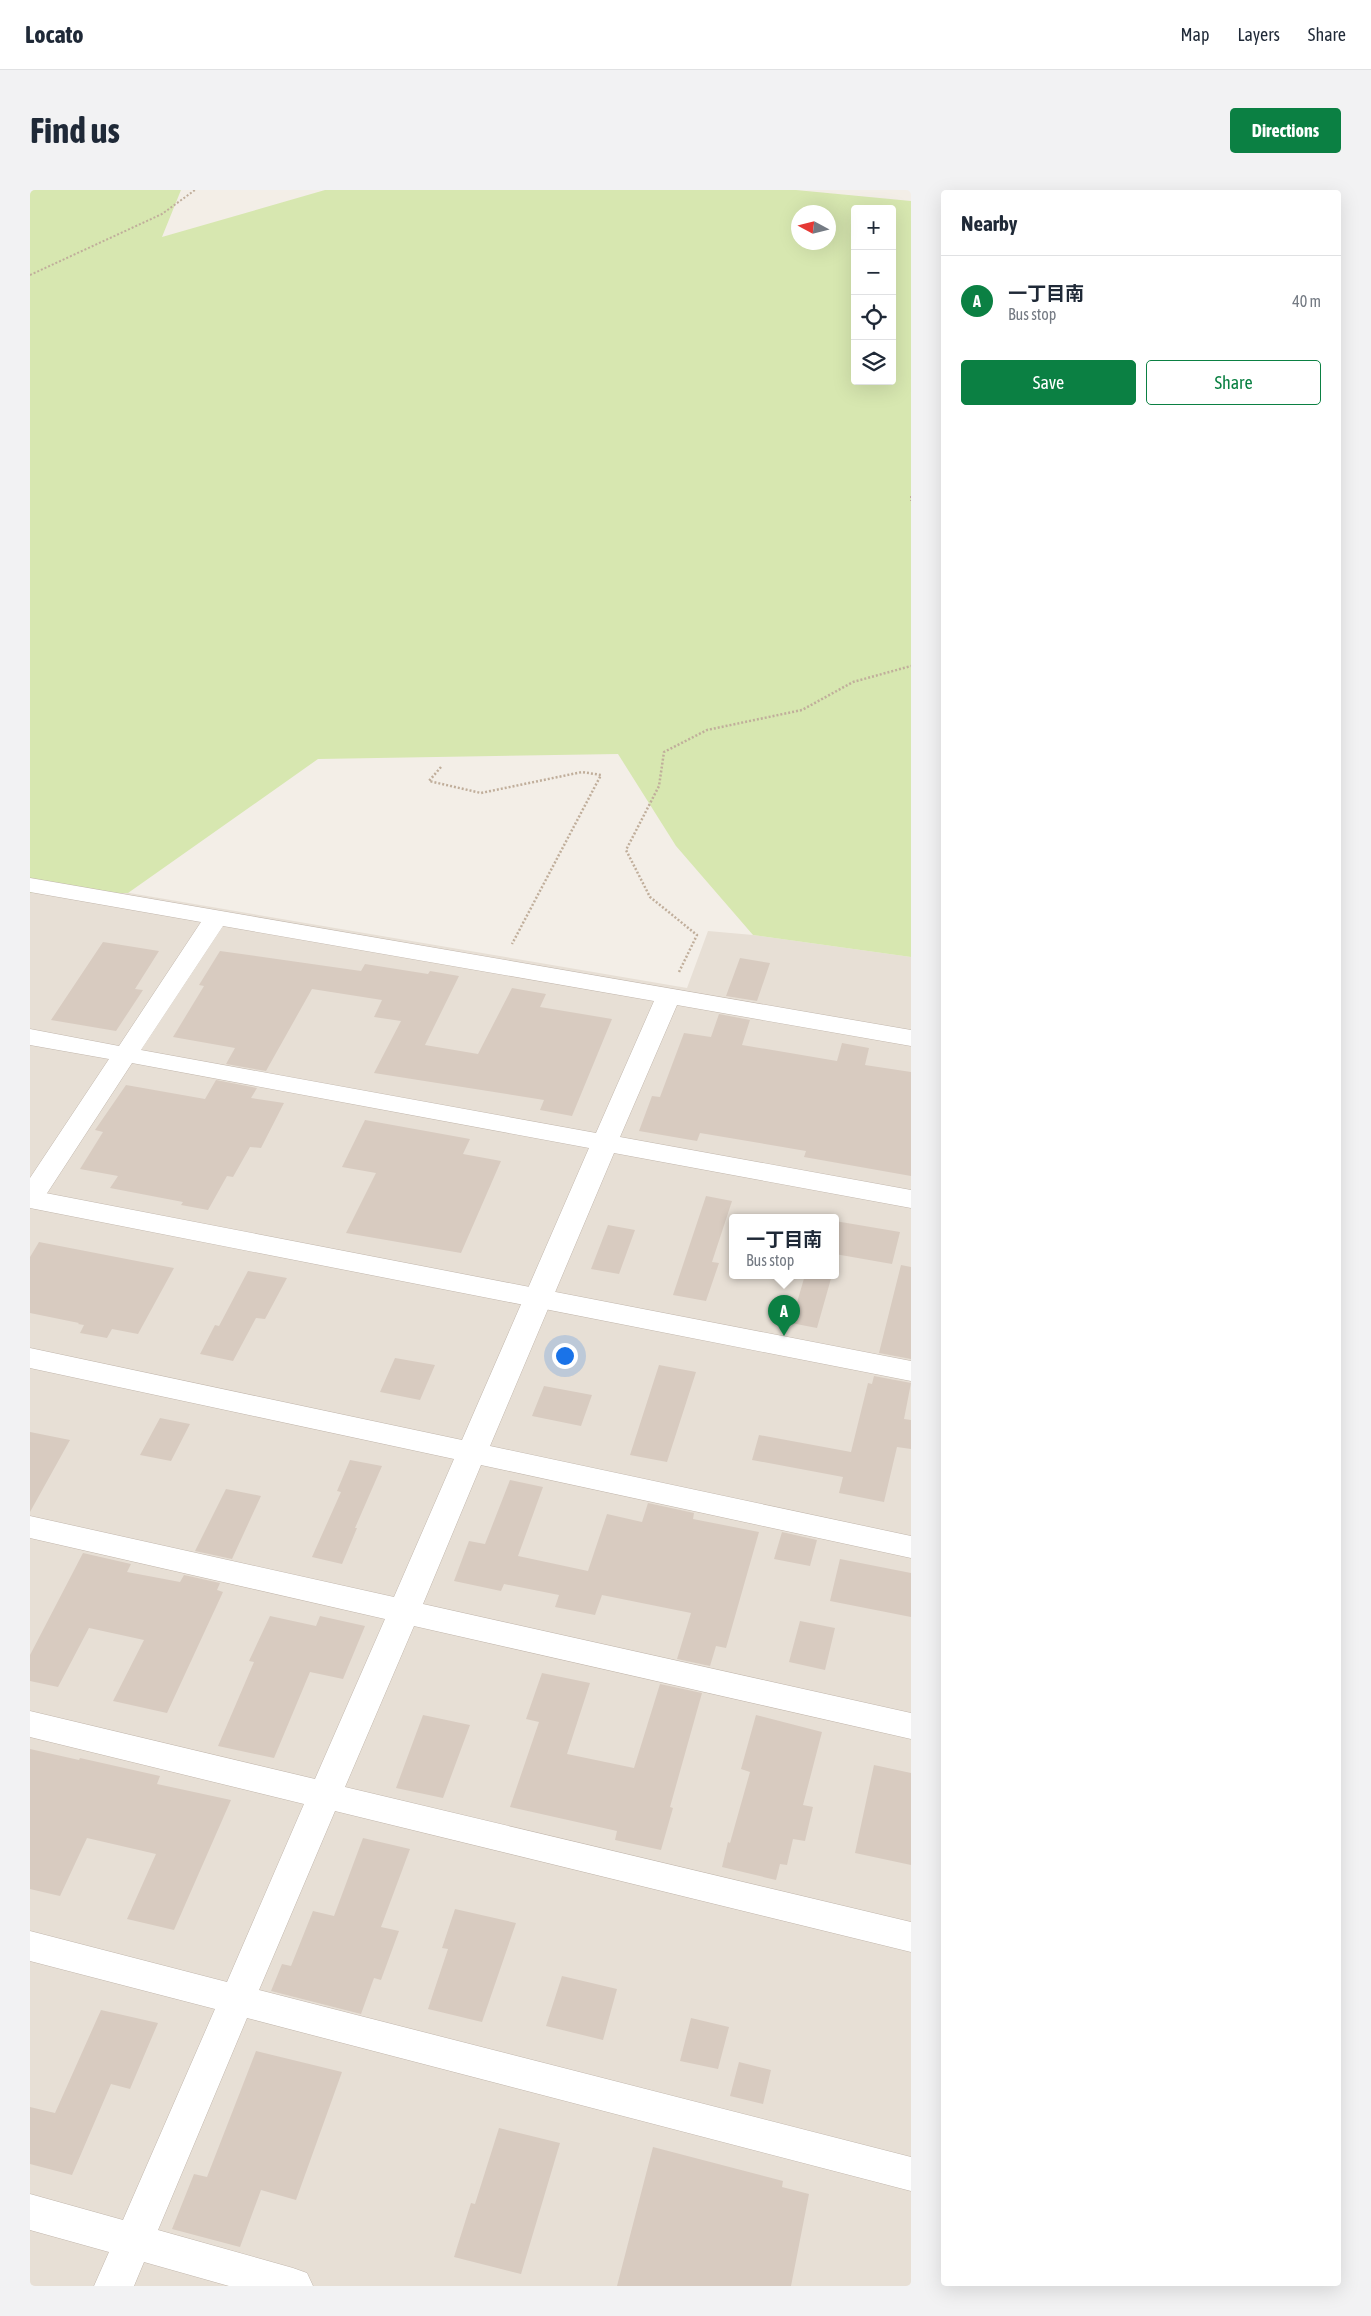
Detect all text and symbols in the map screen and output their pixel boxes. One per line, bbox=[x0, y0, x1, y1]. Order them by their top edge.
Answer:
text: Locato bbox=[25, 21, 84, 48]
text: Map bbox=[1180, 24, 1209, 45]
text: Layers bbox=[1237, 24, 1280, 45]
text: Share bbox=[1308, 24, 1346, 45]
button: Directions bbox=[1230, 108, 1341, 153]
text: Find us bbox=[30, 110, 120, 150]
north arrow bbox=[791, 205, 836, 250]
map controls bbox=[851, 205, 896, 385]
button: + bbox=[851, 205, 896, 250]
text: Nearby bbox=[961, 211, 1017, 235]
button: − bbox=[851, 250, 896, 295]
text: 一丁目南 bbox=[1008, 282, 1084, 304]
text: A bbox=[973, 292, 981, 310]
text: 40 m bbox=[1292, 292, 1321, 310]
button: locate bbox=[851, 295, 896, 340]
text: Bus stop bbox=[1008, 305, 1056, 323]
button: layers bbox=[851, 340, 896, 385]
button: Save bbox=[961, 360, 1136, 405]
button: Share bbox=[1146, 360, 1321, 405]
popup bbox=[729, 1214, 839, 1279]
text: 一丁目南 bbox=[746, 1228, 822, 1250]
text: Bus stop bbox=[746, 1251, 794, 1269]
pin: A bbox=[768, 1295, 800, 1336]
your location bbox=[552, 1343, 578, 1369]

